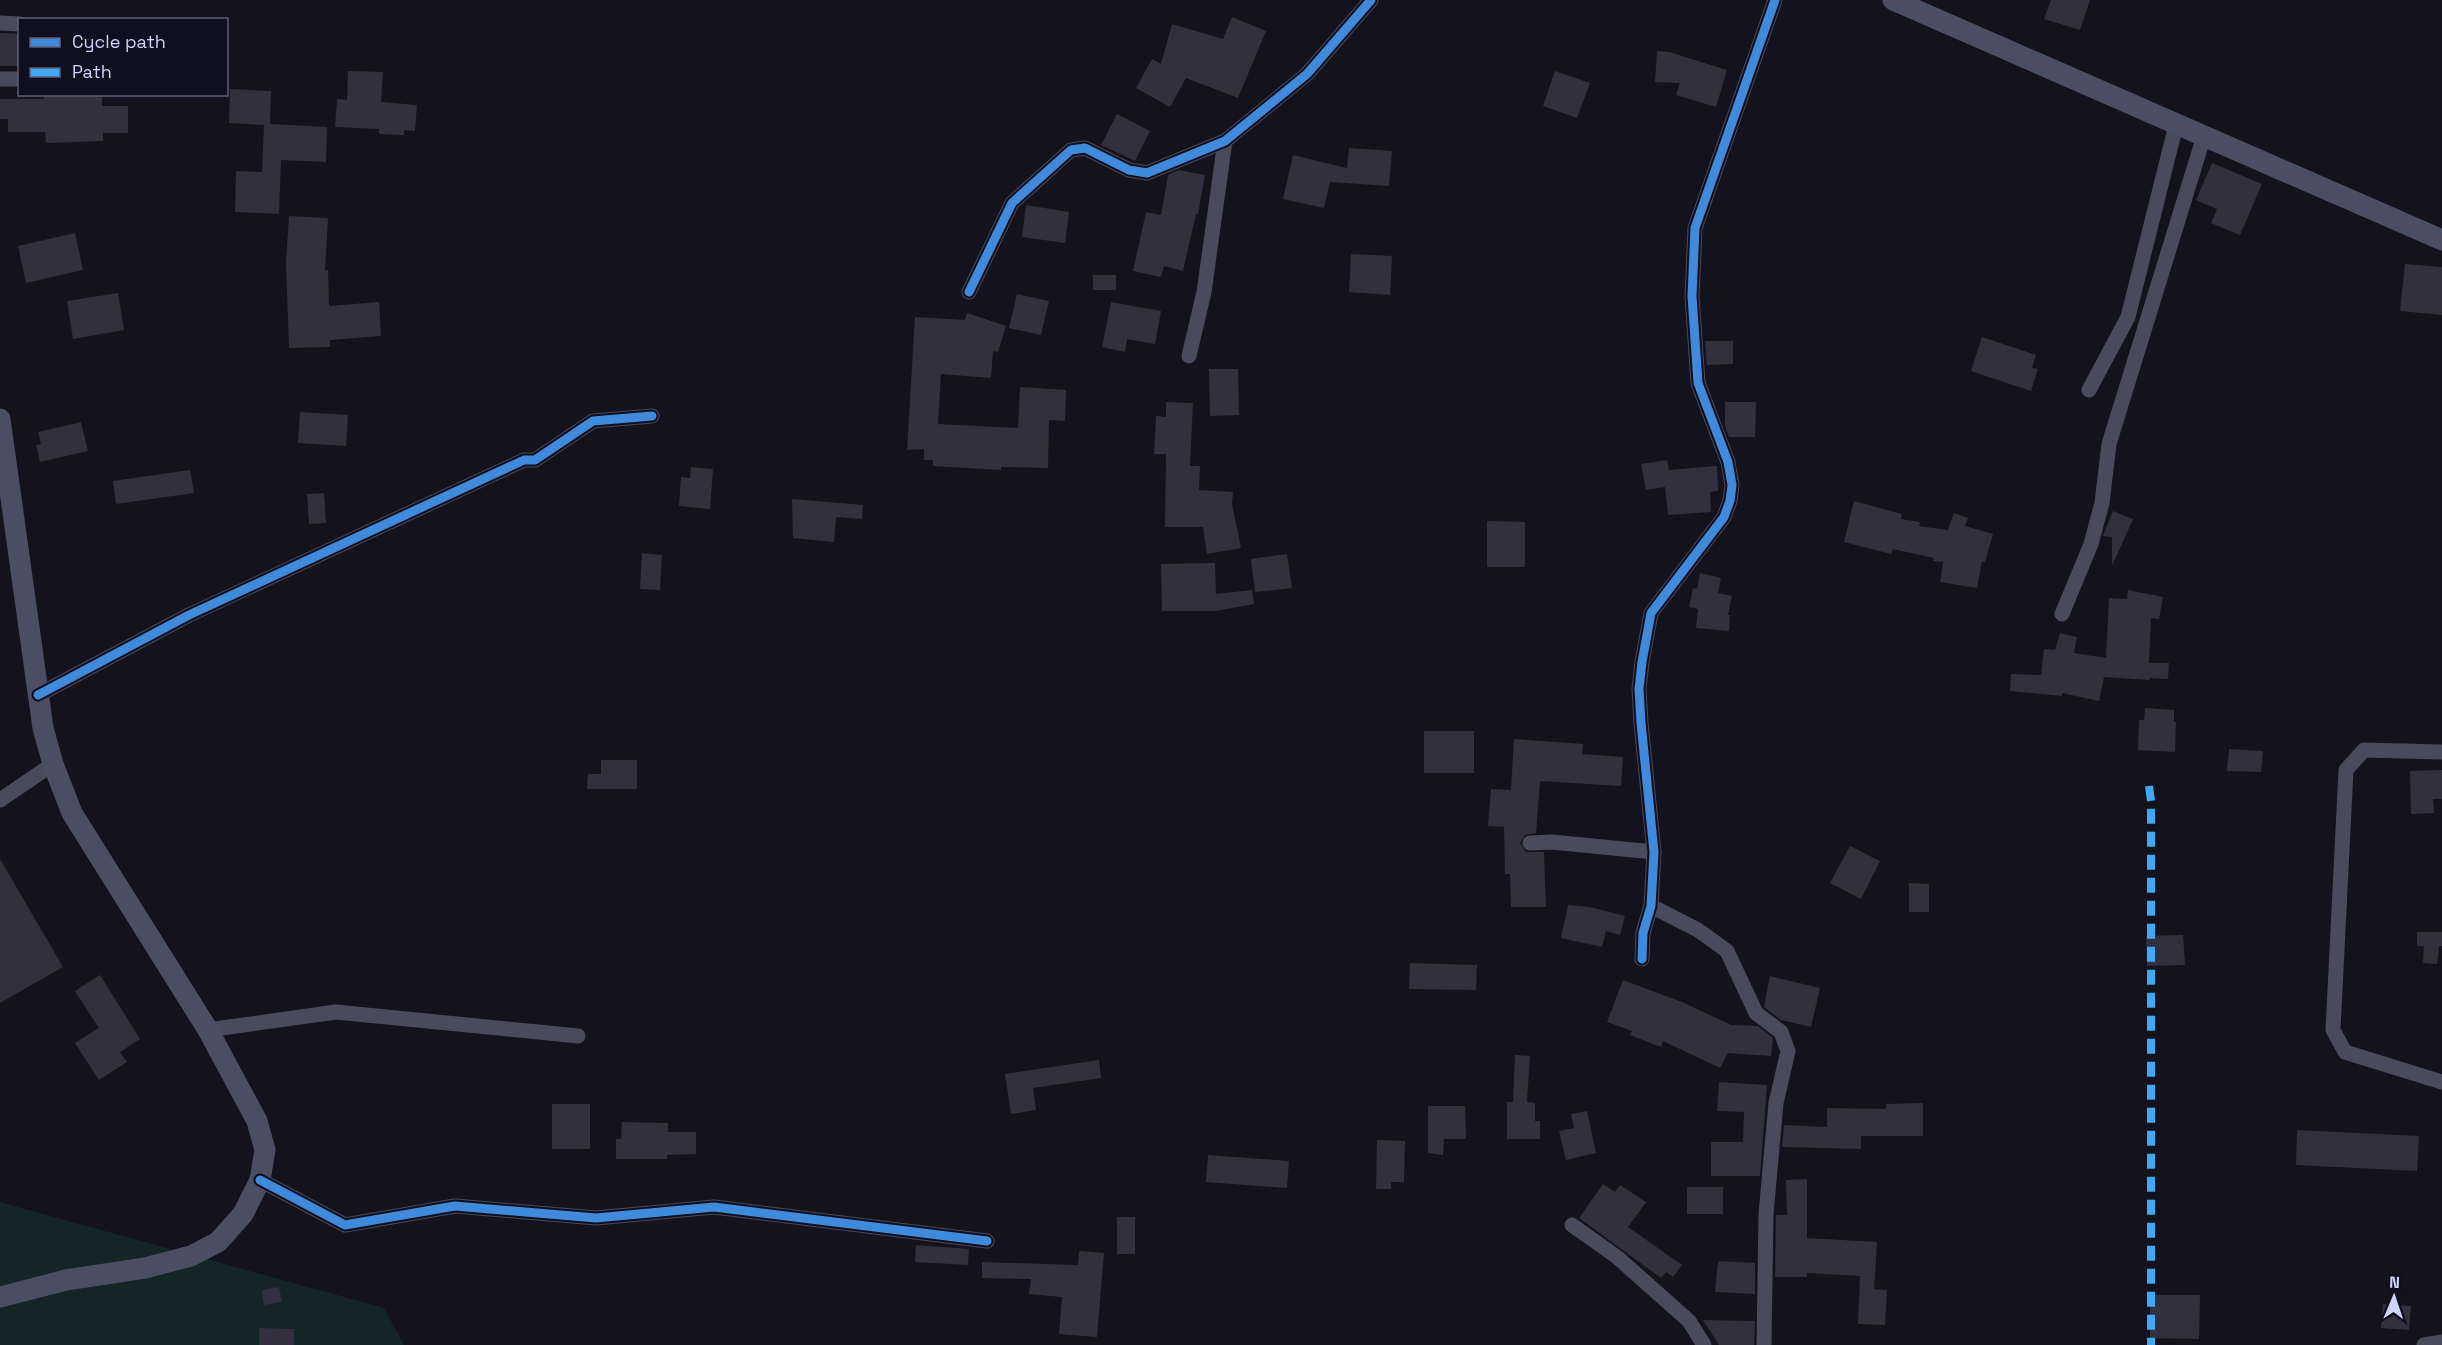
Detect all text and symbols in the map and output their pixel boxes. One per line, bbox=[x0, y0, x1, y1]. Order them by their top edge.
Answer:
legend bbox=[18, 18, 228, 96]
text: Cycle path bbox=[72, 30, 166, 53]
text: Path bbox=[72, 60, 112, 83]
north arrow bbox=[2364, 1267, 2424, 1327]
text: N bbox=[2389, 1272, 2400, 1293]

